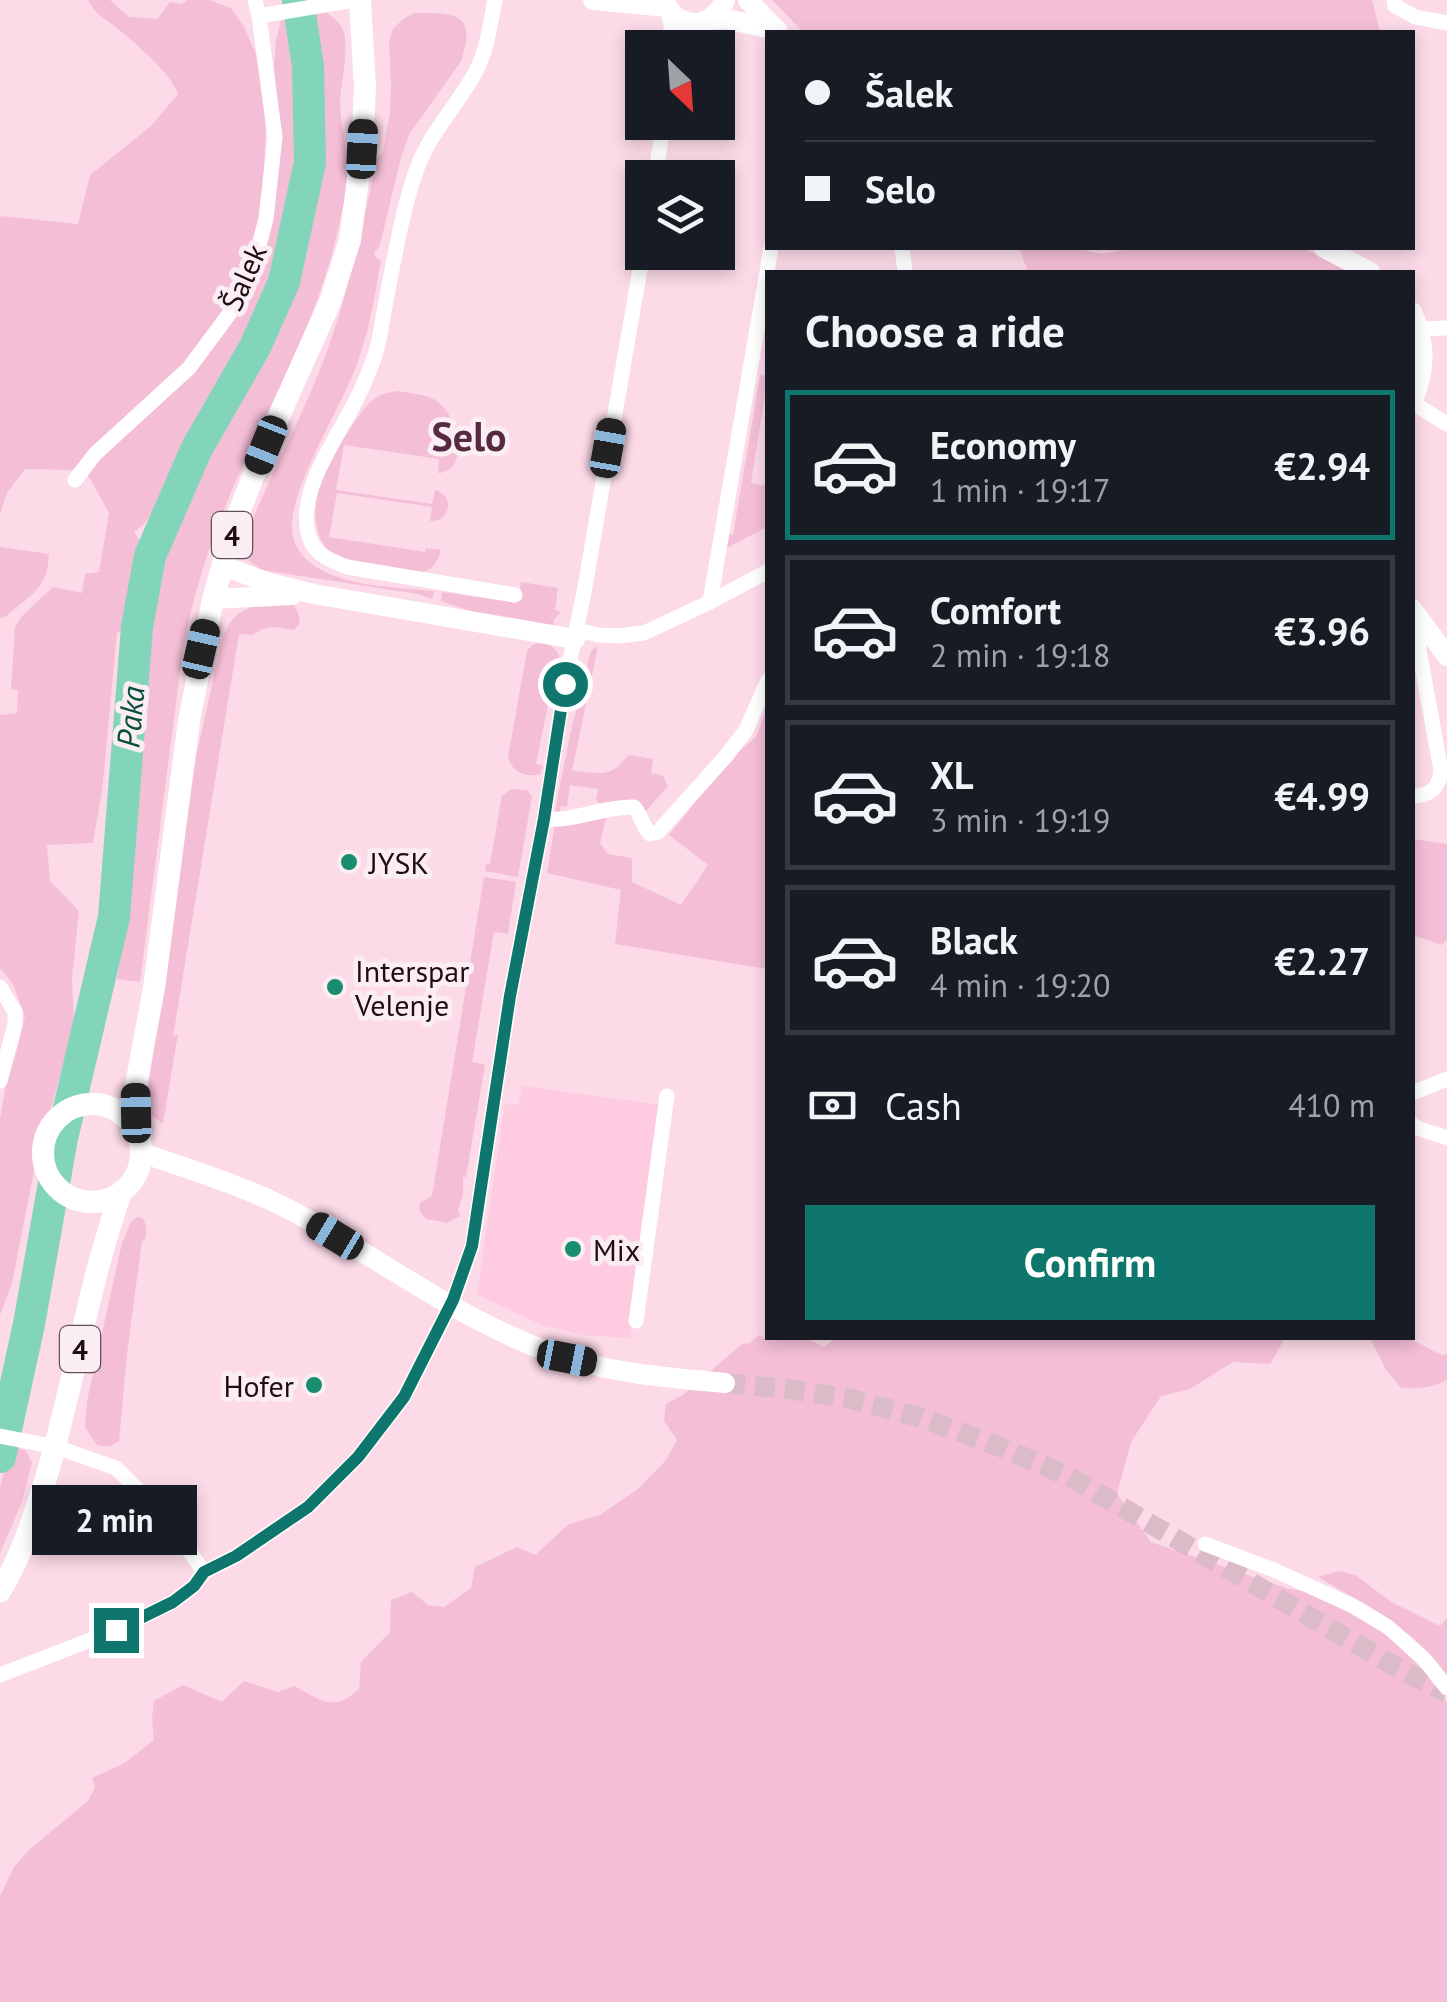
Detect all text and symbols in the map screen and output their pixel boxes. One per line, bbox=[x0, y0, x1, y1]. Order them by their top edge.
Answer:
north arrow bbox=[625, 30, 735, 140]
map controls bbox=[625, 30, 735, 270]
text: Šalek bbox=[865, 68, 953, 117]
car bbox=[345, 118, 379, 180]
button: layers bbox=[625, 160, 735, 270]
text: Selo bbox=[865, 164, 936, 213]
street label: Šalek bbox=[211, 237, 275, 317]
text: Choose a ride bbox=[805, 301, 1065, 359]
district label: Selo bbox=[432, 410, 506, 462]
car bbox=[241, 412, 291, 478]
car bbox=[588, 416, 628, 480]
icon: car bbox=[810, 420, 900, 510]
text: Economy bbox=[930, 420, 1076, 469]
text: €2.94 bbox=[1274, 441, 1370, 490]
text: 1 min · 19:17 bbox=[930, 469, 1110, 511]
road number: 4 bbox=[212, 512, 252, 558]
icon: car bbox=[810, 585, 900, 675]
text: Comfort bbox=[930, 585, 1061, 634]
text: €3.96 bbox=[1274, 606, 1370, 655]
car bbox=[180, 616, 222, 682]
text: 2 min · 19:18 bbox=[930, 634, 1110, 676]
route start bbox=[543, 662, 588, 707]
water label: Paka bbox=[106, 684, 154, 750]
icon: car bbox=[810, 750, 900, 840]
text: XL bbox=[930, 750, 974, 799]
text: €4.99 bbox=[1274, 771, 1370, 820]
text: 3 min · 19:19 bbox=[930, 799, 1110, 841]
place label: JYSK bbox=[367, 843, 429, 882]
marker: JYSK bbox=[338, 851, 360, 873]
icon: car bbox=[810, 915, 900, 1005]
text: Black bbox=[930, 915, 1018, 964]
text: €2.27 bbox=[1274, 936, 1370, 985]
place label: Interspar Velenje bbox=[354, 951, 469, 1024]
text: 4 min · 19:20 bbox=[930, 964, 1110, 1006]
marker: Interspar Velenje bbox=[324, 976, 346, 998]
icon: cash bbox=[805, 1078, 860, 1133]
text: Cash bbox=[885, 1081, 962, 1130]
car bbox=[120, 1083, 152, 1143]
text: 410 m bbox=[1288, 1084, 1375, 1126]
button: Confirm bbox=[805, 1205, 1375, 1320]
car bbox=[302, 1208, 368, 1264]
place label: Mix bbox=[593, 1230, 640, 1269]
marker: Mix bbox=[562, 1238, 584, 1260]
road number: 4 bbox=[60, 1326, 100, 1372]
car bbox=[535, 1338, 599, 1378]
place label: Hofer bbox=[223, 1366, 294, 1405]
marker: Hofer bbox=[303, 1374, 325, 1396]
callout: 2 min bbox=[34, 1485, 198, 1555]
text: 2 min bbox=[75, 1499, 154, 1541]
route end bbox=[94, 1608, 139, 1653]

